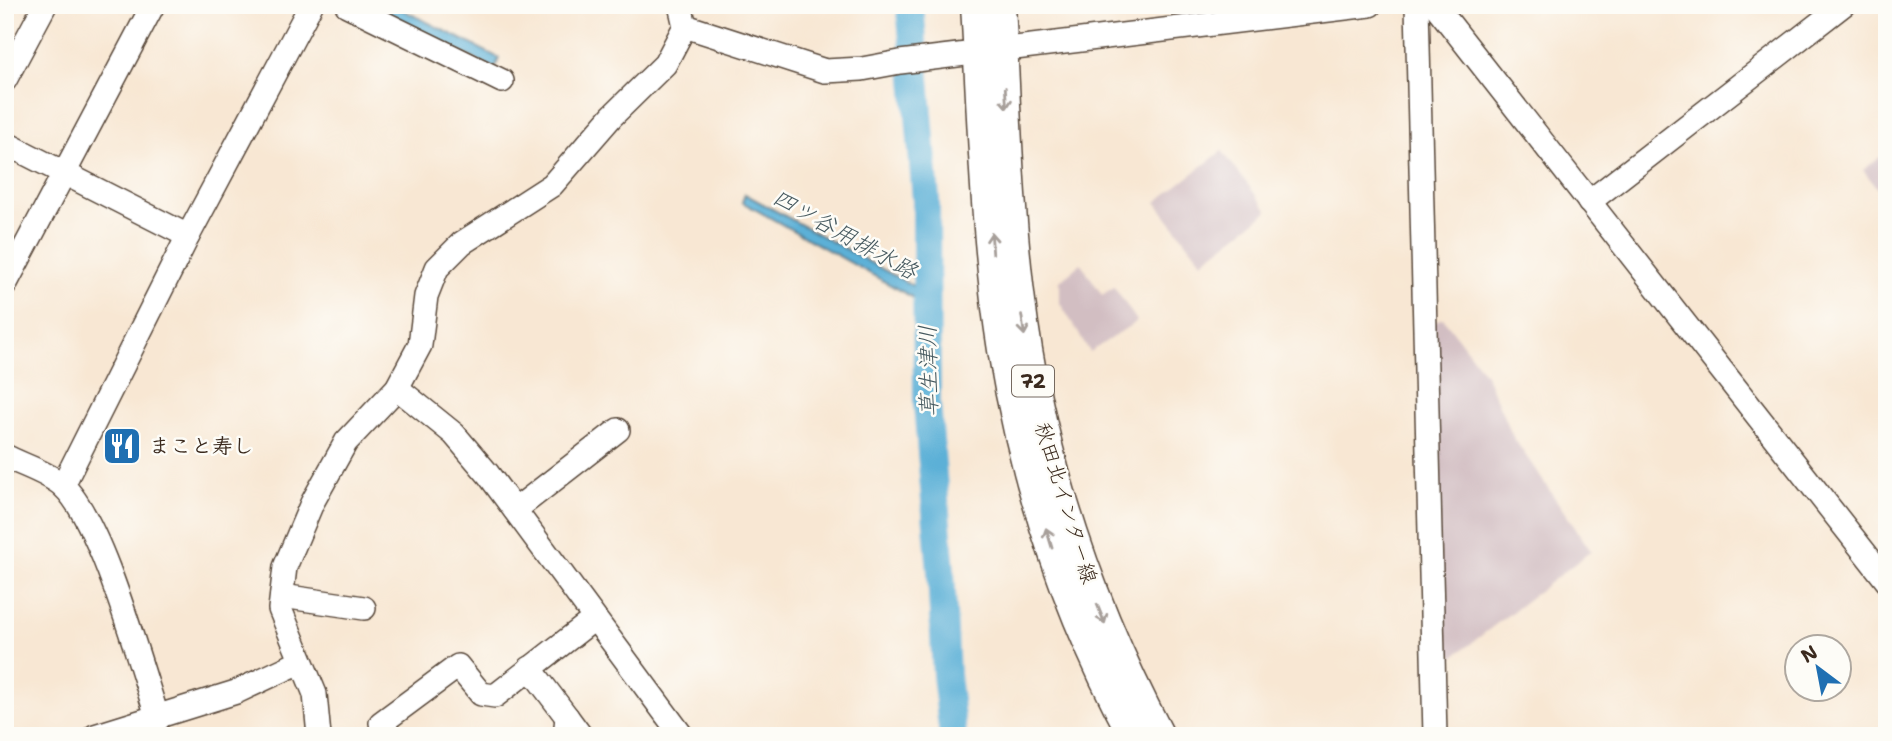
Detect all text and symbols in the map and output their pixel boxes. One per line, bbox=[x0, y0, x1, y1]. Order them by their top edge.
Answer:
one-way arrow bbox=[999, 86, 1012, 109]
water label: 四ツ谷用排水路 bbox=[767, 182, 924, 287]
one-way arrow bbox=[985, 233, 998, 255]
one-way arrow bbox=[1017, 313, 1030, 335]
water label: 草生津川 bbox=[912, 325, 944, 417]
road number: 72 bbox=[1012, 366, 1054, 396]
street label: 秋田北インター線 bbox=[1028, 419, 1104, 587]
restaurant icon: まこと寿し bbox=[101, 425, 143, 467]
place label: まこと寿し bbox=[149, 432, 254, 460]
one-way arrow bbox=[1042, 527, 1055, 549]
one-way arrow bbox=[1096, 603, 1109, 625]
north arrow bbox=[1784, 632, 1854, 702]
text: N bbox=[1796, 639, 1822, 669]

